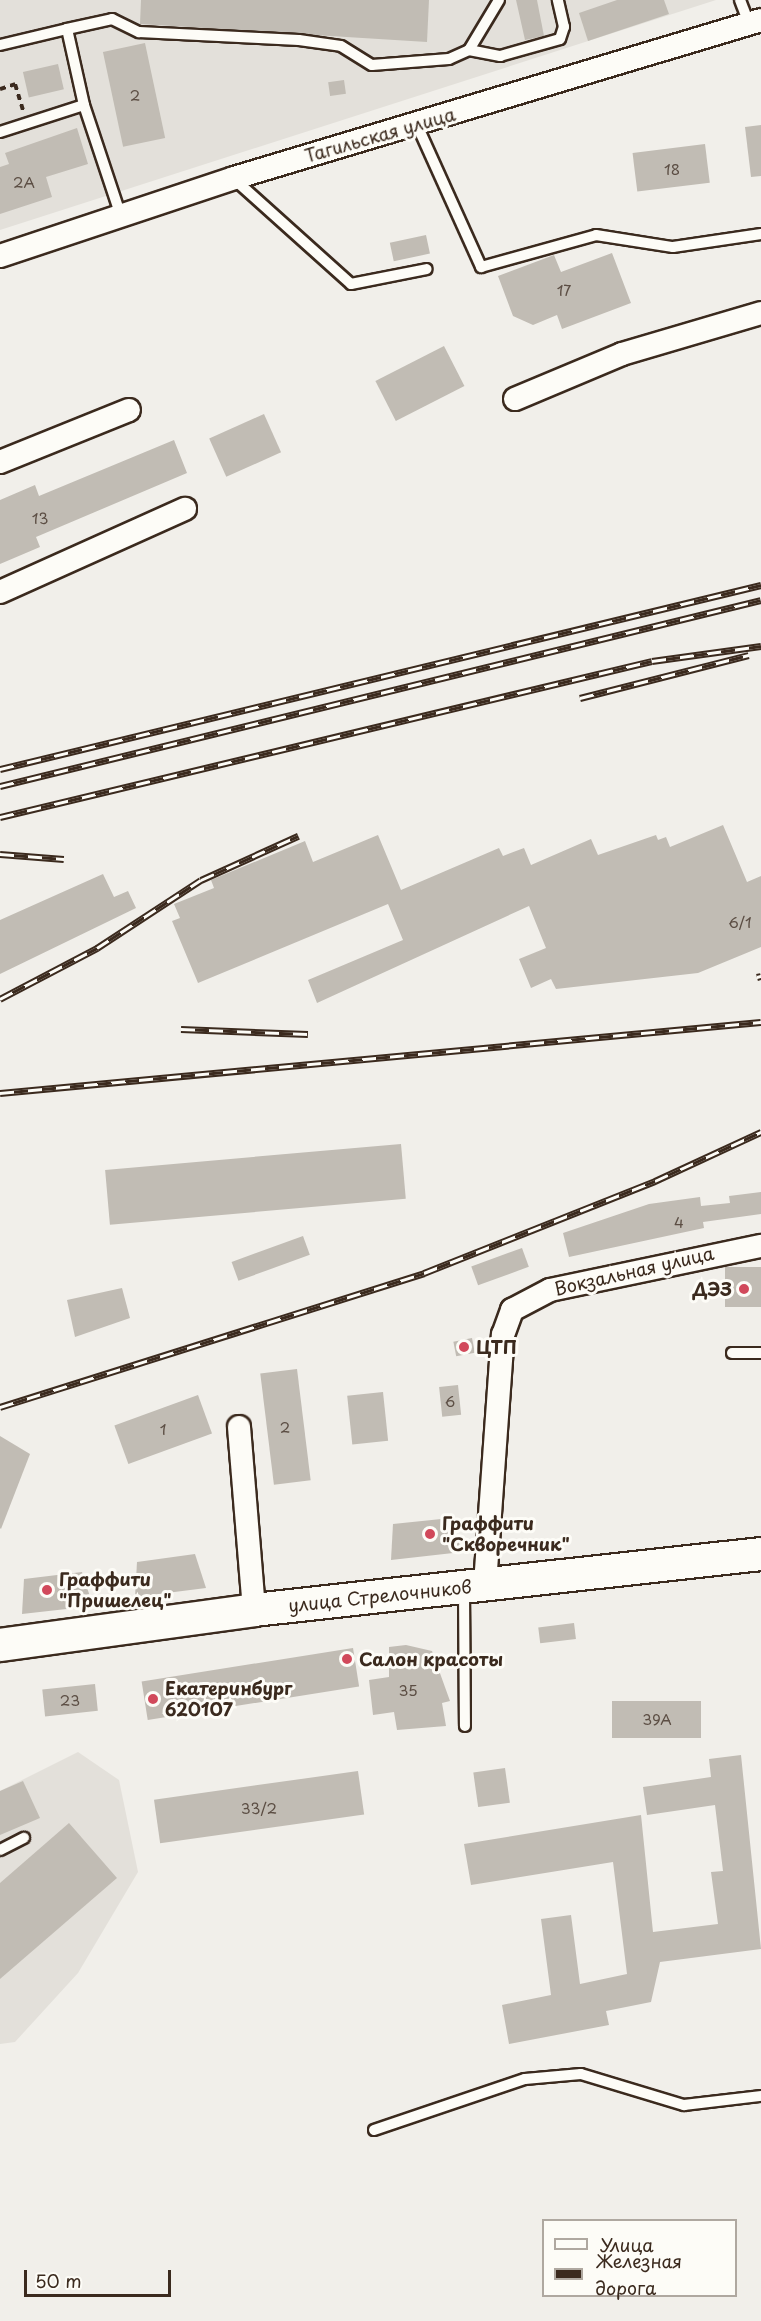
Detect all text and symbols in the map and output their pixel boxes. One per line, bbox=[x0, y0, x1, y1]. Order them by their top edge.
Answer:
house number: 2 bbox=[130, 86, 140, 104]
street label: Тагильская улица bbox=[301, 103, 459, 167]
house number: 18 bbox=[664, 160, 680, 178]
house number: 2А bbox=[13, 173, 35, 191]
house number: 17 bbox=[557, 281, 571, 299]
house number: 13 bbox=[32, 509, 48, 527]
house number: 6/1 bbox=[728, 913, 752, 931]
house number: 4 bbox=[674, 1213, 684, 1231]
street label: Вокзальная улица bbox=[552, 1242, 716, 1300]
place label: ДЭЗ bbox=[693, 1278, 732, 1300]
marker: ДЭЗ bbox=[737, 1282, 751, 1296]
place label: ЦТП bbox=[476, 1336, 517, 1358]
marker: ЦТП bbox=[457, 1340, 471, 1354]
house number: 6 bbox=[445, 1392, 455, 1410]
house number: 2 bbox=[280, 1418, 290, 1436]
house number: 1 bbox=[160, 1420, 166, 1438]
place label: Граффити "Скворечник" bbox=[442, 1513, 570, 1556]
marker: Граффити "Скворечник" bbox=[423, 1527, 437, 1541]
place label: Граффити "Пришелец" bbox=[59, 1569, 171, 1612]
street label: улица Стрелочников bbox=[287, 1576, 473, 1616]
marker: Граффити "Пришелец" bbox=[40, 1583, 54, 1597]
place label: Салон красоты bbox=[359, 1648, 503, 1670]
marker: Салон красоты bbox=[340, 1652, 354, 1666]
place label: Екатеринбург 620107 bbox=[165, 1678, 292, 1720]
house number: 35 bbox=[398, 1681, 418, 1699]
house number: 23 bbox=[60, 1691, 80, 1709]
marker: Екатеринбург 620107 bbox=[146, 1692, 160, 1706]
house number: 39А bbox=[642, 1710, 672, 1728]
house number: 33/2 bbox=[241, 1799, 277, 1817]
legend bbox=[542, 2219, 737, 2297]
text: Улица bbox=[600, 2231, 654, 2258]
text: Железная дорога bbox=[595, 2247, 682, 2301]
scale bar bbox=[27, 2258, 174, 2296]
text: 50 m bbox=[35, 2267, 82, 2294]

